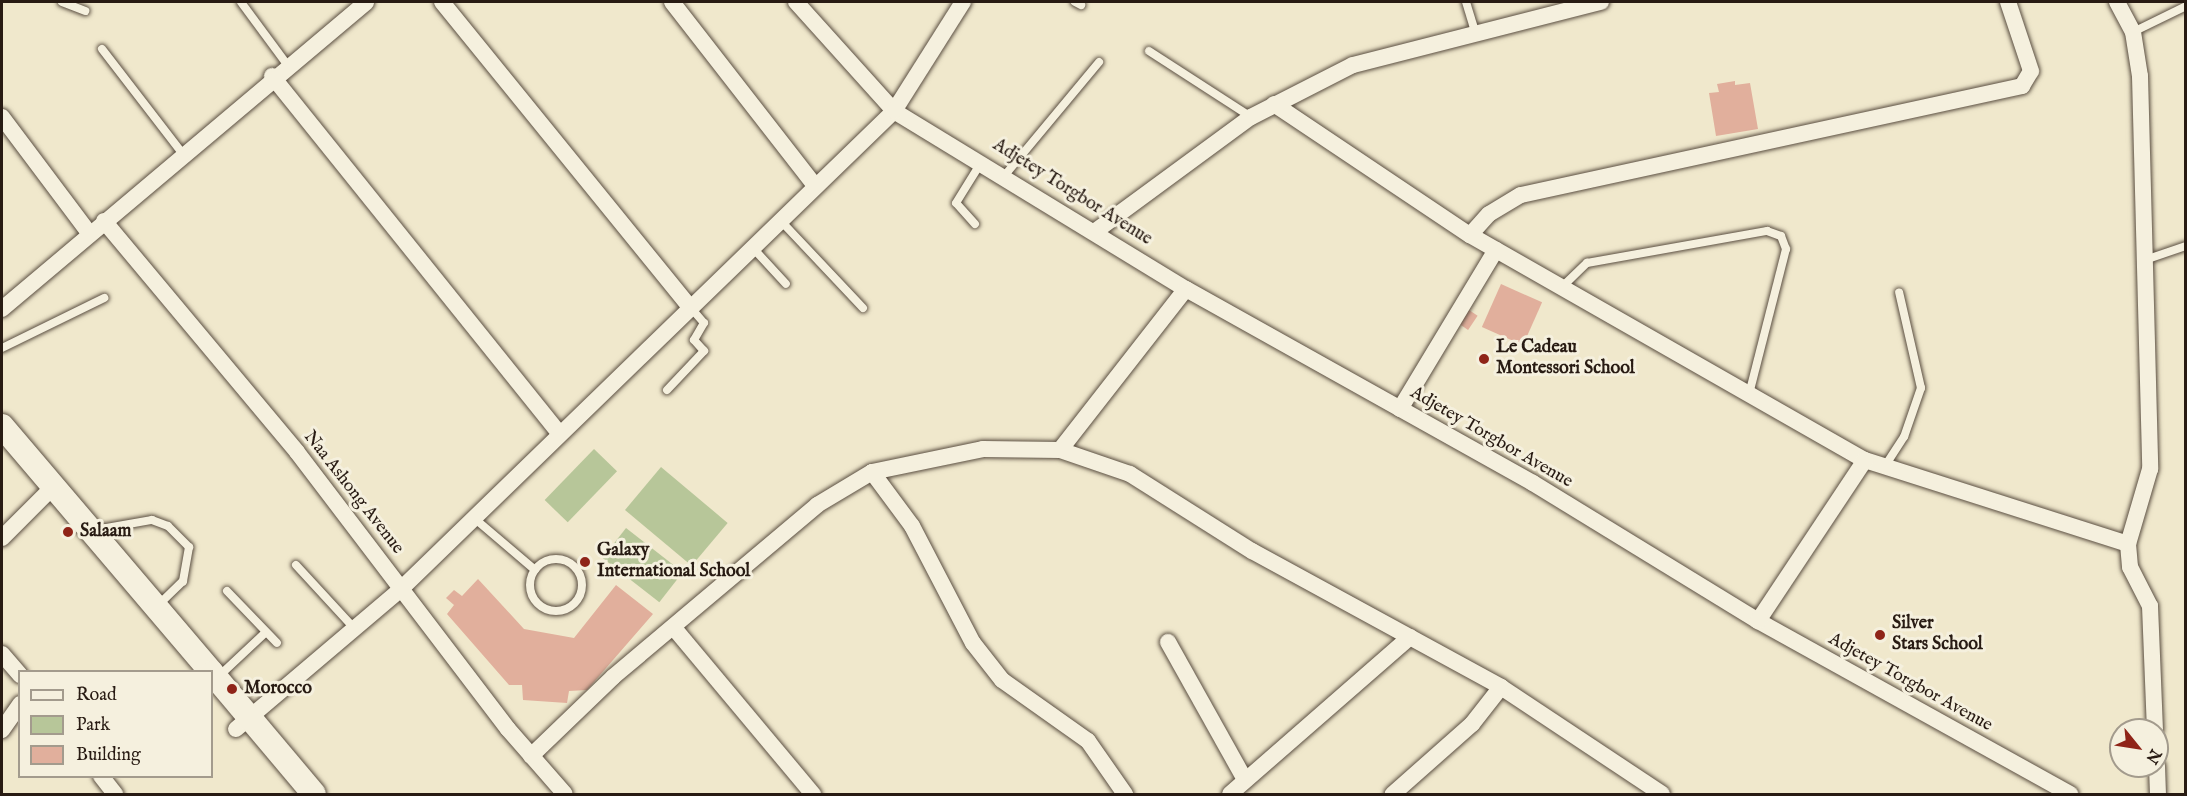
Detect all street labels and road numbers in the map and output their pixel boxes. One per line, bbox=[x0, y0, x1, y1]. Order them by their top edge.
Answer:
street label: Adjetey Torgbor Avenue bbox=[988, 135, 1156, 251]
street label: Adjetey Torgbor Avenue bbox=[1406, 383, 1576, 493]
street label: Naa Ashong Avenue bbox=[298, 427, 408, 559]
street label: Adjetey Torgbor Avenue bbox=[1824, 629, 1996, 737]

